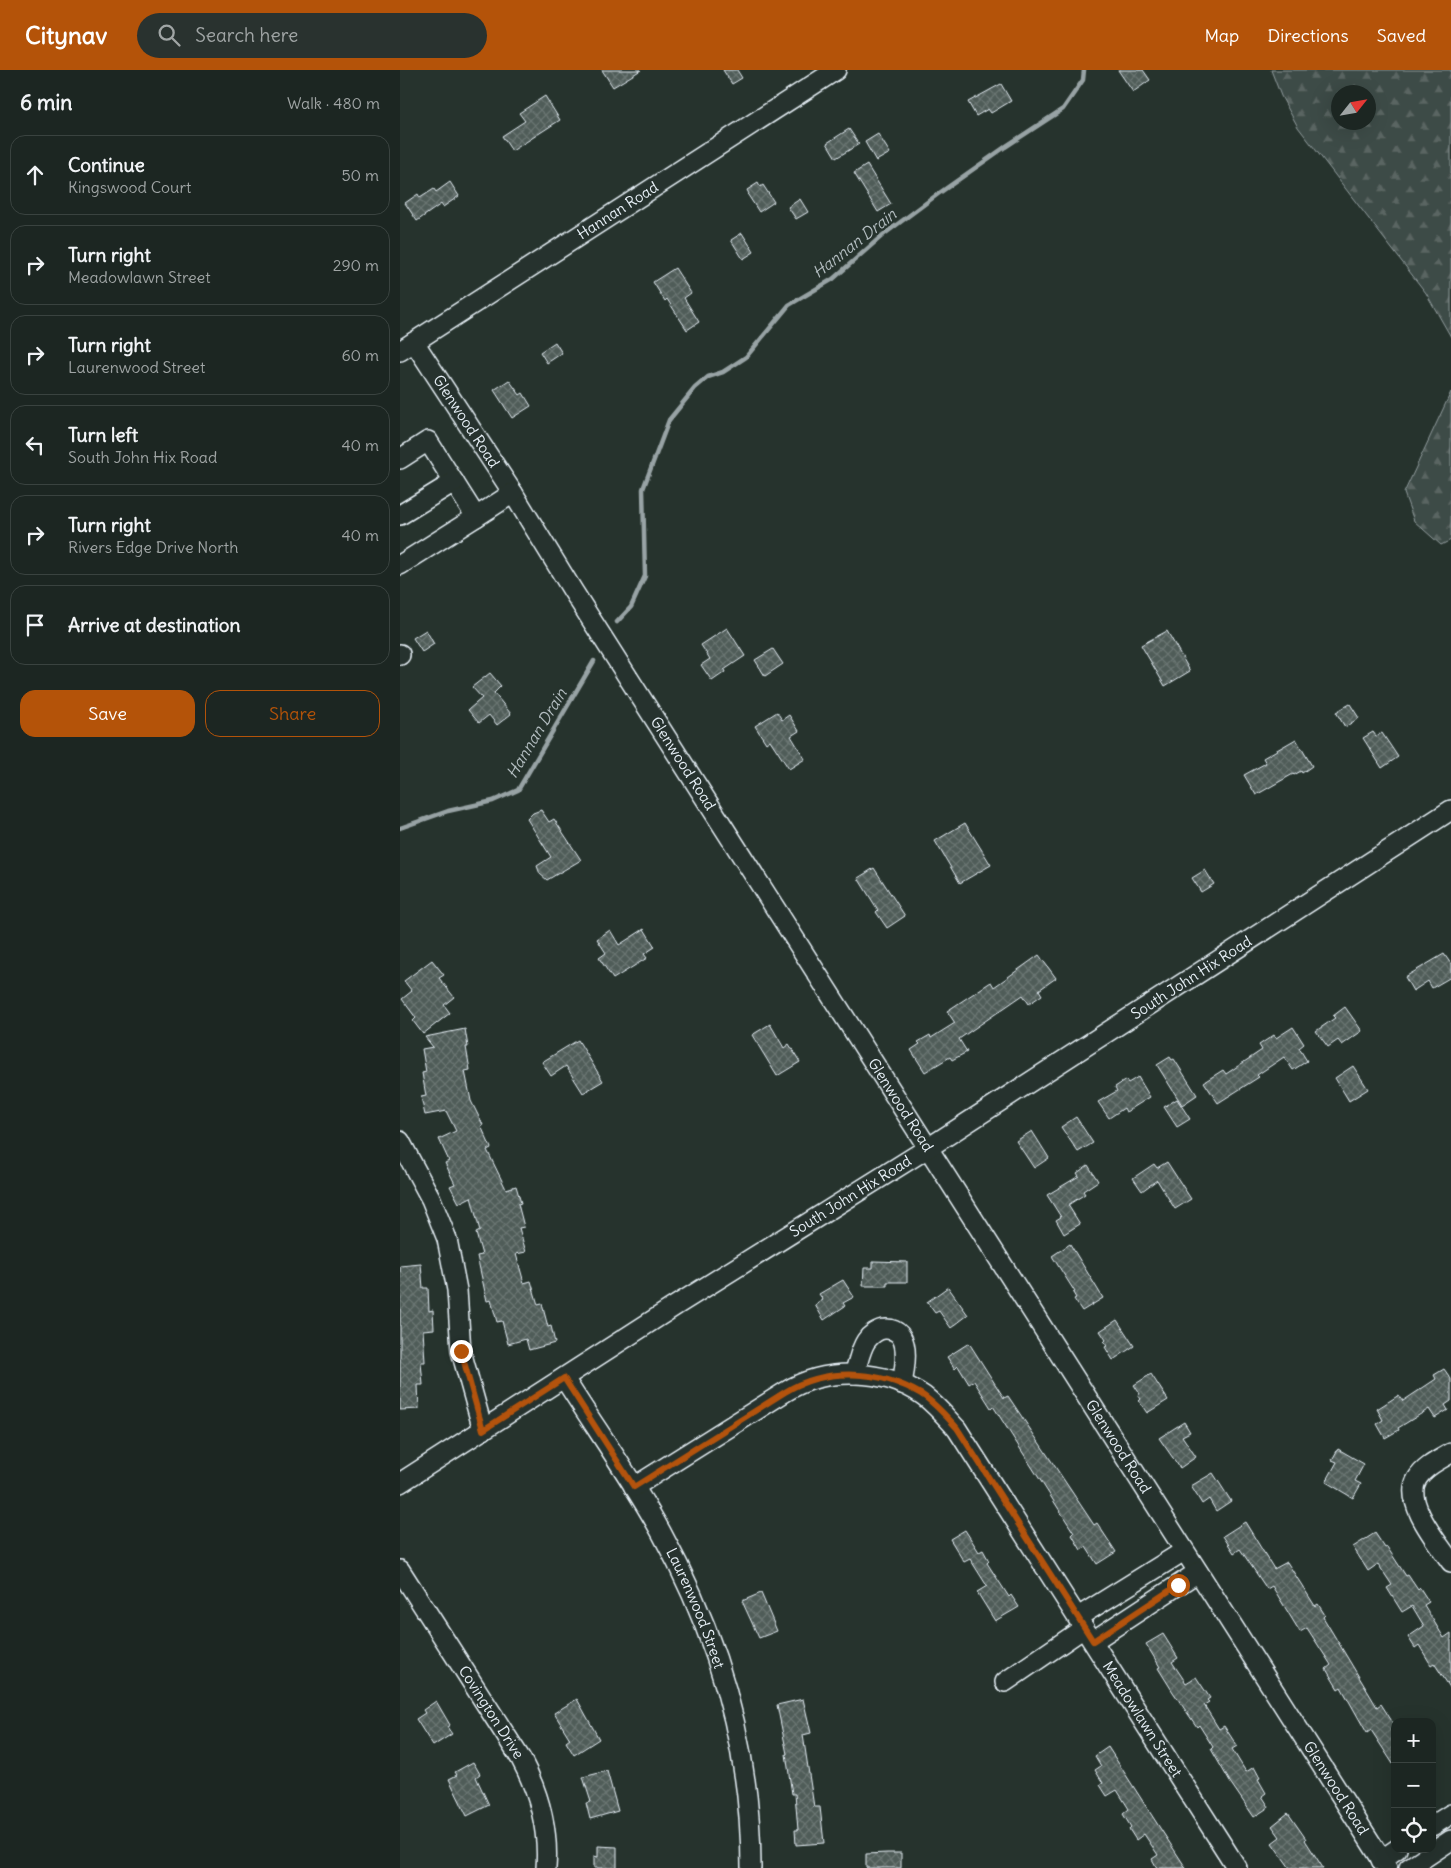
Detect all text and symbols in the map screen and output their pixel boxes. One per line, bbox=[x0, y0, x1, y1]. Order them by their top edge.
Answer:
search box bbox=[137, 13, 487, 58]
text: Citynav bbox=[25, 20, 107, 50]
icon: search bbox=[155, 21, 183, 49]
text: Search here bbox=[195, 23, 298, 47]
text: Map bbox=[1204, 24, 1239, 47]
text: Directions bbox=[1267, 24, 1349, 47]
text: Saved bbox=[1377, 24, 1426, 47]
north arrow bbox=[1331, 85, 1376, 130]
text: 6 min bbox=[20, 89, 72, 116]
text: Walk · 480 m bbox=[287, 93, 380, 113]
text: Continue bbox=[68, 153, 145, 177]
icon: ahead bbox=[21, 161, 49, 189]
text: 50 m bbox=[341, 165, 379, 185]
text: Kingswood Court bbox=[68, 177, 191, 197]
street label: Hannan Road bbox=[573, 177, 662, 243]
water label: Hannan Drain bbox=[808, 204, 901, 282]
text: Turn right bbox=[68, 243, 151, 267]
icon: right bbox=[21, 251, 49, 279]
text: 290 m bbox=[333, 255, 379, 275]
text: Meadowlawn Street bbox=[68, 267, 211, 287]
text: Turn right bbox=[68, 333, 151, 357]
icon: right bbox=[21, 341, 49, 369]
text: 60 m bbox=[341, 345, 379, 365]
text: Laurenwood Street bbox=[68, 357, 205, 377]
street label: Glenwood Road bbox=[429, 371, 504, 471]
text: Turn left bbox=[68, 423, 138, 447]
icon: left bbox=[21, 431, 49, 459]
text: 40 m bbox=[341, 435, 379, 455]
text: South John Hix Road bbox=[68, 447, 217, 467]
text: Turn right bbox=[68, 513, 151, 537]
icon: right bbox=[21, 521, 49, 549]
text: 40 m bbox=[341, 525, 379, 545]
text: Rivers Edge Drive North bbox=[68, 537, 238, 557]
icon: arrive bbox=[21, 611, 49, 639]
text: Arrive at destination bbox=[68, 613, 241, 637]
water label: Hannan Drain bbox=[501, 684, 571, 781]
button: Save bbox=[20, 690, 195, 737]
button: Share bbox=[205, 690, 380, 737]
street label: Glenwood Road bbox=[647, 713, 720, 814]
street label: South John Hix Road bbox=[1127, 931, 1255, 1023]
street label: Glenwood Road bbox=[864, 1054, 938, 1155]
street label: South John Hix Road bbox=[786, 1151, 915, 1241]
route end bbox=[450, 1340, 473, 1363]
street label: Glenwood Road bbox=[1082, 1396, 1156, 1497]
street label: Laurenwood Street bbox=[662, 1545, 729, 1671]
route start bbox=[1167, 1574, 1190, 1597]
street label: Meadowlawn Street bbox=[1099, 1657, 1187, 1781]
street label: Covington Drive bbox=[455, 1662, 528, 1762]
map controls bbox=[1391, 1718, 1436, 1853]
button: + bbox=[1391, 1718, 1436, 1763]
street label: Glenwood Road bbox=[1300, 1737, 1373, 1838]
button: − bbox=[1391, 1763, 1436, 1808]
button: locate bbox=[1391, 1808, 1436, 1853]

